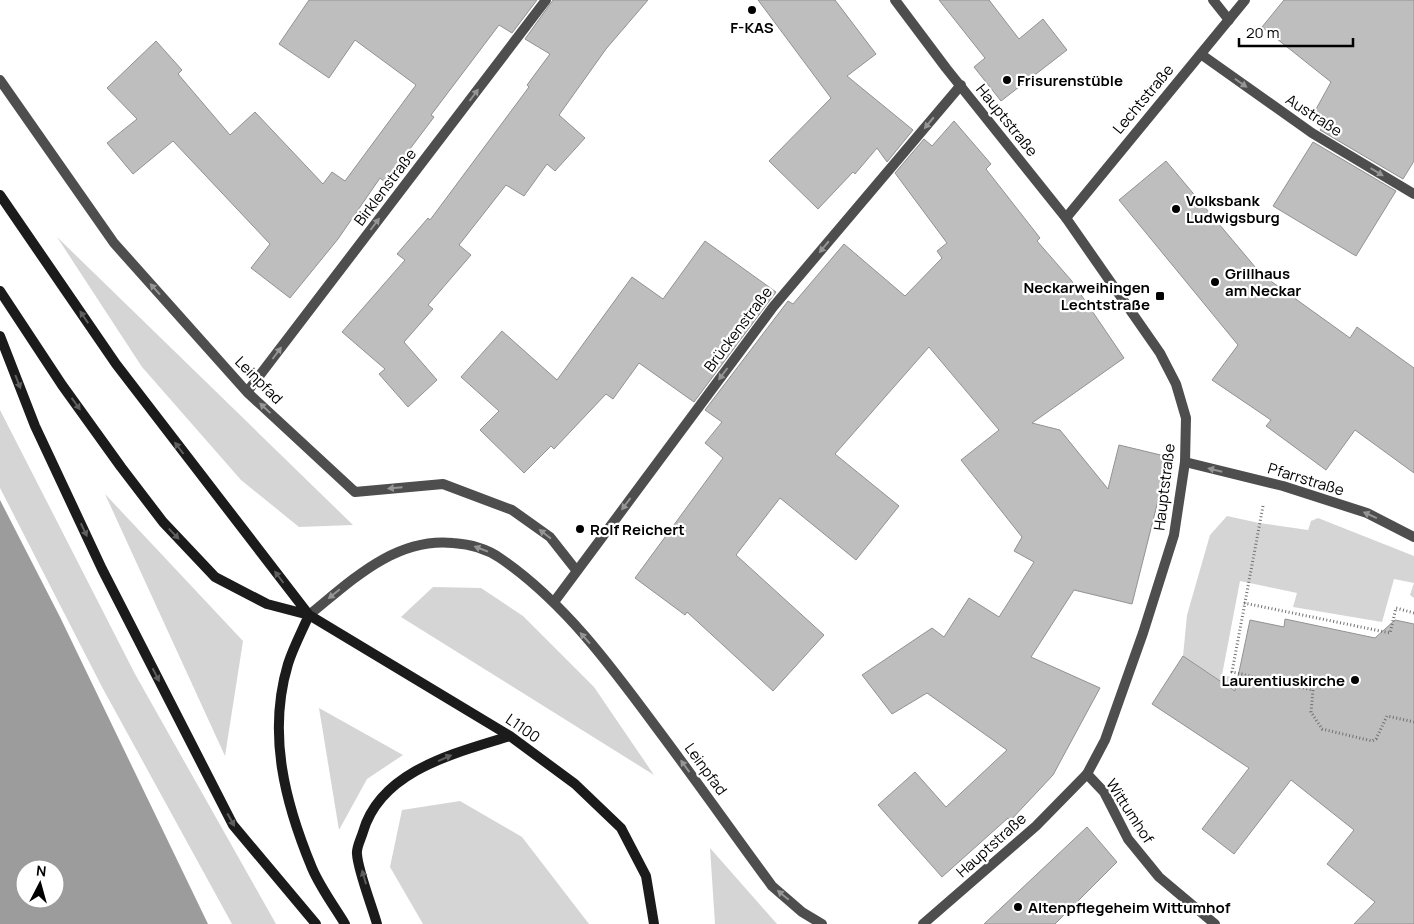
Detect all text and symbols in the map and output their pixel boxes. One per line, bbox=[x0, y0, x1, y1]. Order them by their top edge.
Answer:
marker: F-KAS bbox=[746, 4, 758, 16]
scale bar bbox=[1239, 15, 1353, 47]
place label: F-KAS bbox=[730, 17, 774, 38]
text: 20 m bbox=[1246, 22, 1279, 43]
street label: Lechtstraße bbox=[1108, 60, 1178, 138]
place label: Frisurenstüble bbox=[1017, 70, 1123, 91]
marker: Frisurenstüble bbox=[1001, 74, 1013, 86]
one-way arrow bbox=[1235, 78, 1248, 88]
street label: Hauptstraße bbox=[971, 79, 1043, 161]
one-way arrow bbox=[468, 88, 479, 101]
street label: Austraße bbox=[1282, 89, 1347, 141]
one-way arrow bbox=[923, 116, 935, 128]
street label: Birklenstraße bbox=[349, 144, 421, 230]
one-way arrow bbox=[1371, 167, 1384, 176]
place label: Volksbank Ludwigsburg bbox=[1186, 190, 1280, 228]
marker: Volksbank Ludwigsburg bbox=[1170, 203, 1182, 215]
one-way arrow bbox=[370, 217, 380, 231]
one-way arrow bbox=[818, 240, 830, 252]
place label: Grillhaus am Neckar bbox=[1225, 263, 1301, 301]
marker: Grillhaus am Neckar bbox=[1209, 276, 1221, 288]
place label: Neckarweihingen Lechtstraße bbox=[1023, 277, 1150, 315]
street label: Brückenstraße bbox=[699, 282, 777, 376]
one-way arrow bbox=[149, 284, 161, 296]
marker: Neckarweihingen Lechtstraße bbox=[1154, 290, 1166, 302]
one-way arrow bbox=[79, 310, 88, 324]
one-way arrow bbox=[271, 347, 282, 360]
street label: Leinpfad bbox=[230, 351, 288, 409]
one-way arrow bbox=[718, 367, 728, 381]
one-way arrow bbox=[14, 375, 22, 390]
one-way arrow bbox=[71, 397, 81, 411]
one-way arrow bbox=[260, 402, 272, 414]
one-way arrow bbox=[174, 442, 185, 455]
street label: Hauptstraße bbox=[1148, 442, 1180, 532]
street label: Pfarrstraße bbox=[1265, 457, 1347, 501]
one-way arrow bbox=[1207, 465, 1222, 473]
one-way arrow bbox=[387, 484, 403, 492]
one-way arrow bbox=[620, 497, 631, 510]
one-way arrow bbox=[1363, 511, 1377, 519]
place label: Rolf Reichert bbox=[590, 519, 685, 540]
one-way arrow bbox=[80, 523, 88, 537]
marker: Rolf Reichert bbox=[574, 523, 586, 535]
one-way arrow bbox=[168, 527, 180, 539]
one-way arrow bbox=[538, 528, 551, 539]
one-way arrow bbox=[474, 545, 488, 553]
one-way arrow bbox=[274, 570, 285, 583]
one-way arrow bbox=[328, 589, 341, 600]
one-way arrow bbox=[580, 631, 591, 644]
one-way arrow bbox=[152, 668, 161, 683]
place label: Laurentiuskirche bbox=[1222, 670, 1345, 691]
marker: Laurentiuskirche bbox=[1349, 674, 1361, 686]
street label: L1100 bbox=[502, 709, 544, 747]
street label: Leinpfad bbox=[680, 739, 732, 799]
one-way arrow bbox=[438, 753, 452, 761]
one-way arrow bbox=[680, 759, 690, 773]
street label: Wittumhof bbox=[1101, 775, 1159, 848]
street label: Hauptstraße bbox=[951, 808, 1031, 882]
one-way arrow bbox=[227, 812, 235, 827]
north arrow bbox=[15, 859, 65, 909]
text: N bbox=[35, 861, 47, 881]
one-way arrow bbox=[359, 870, 367, 885]
one-way arrow bbox=[776, 890, 789, 901]
place label: Altenpflegeheim Wittumhof bbox=[1028, 897, 1231, 918]
marker: Altenpflegeheim Wittumhof bbox=[1012, 901, 1024, 913]

